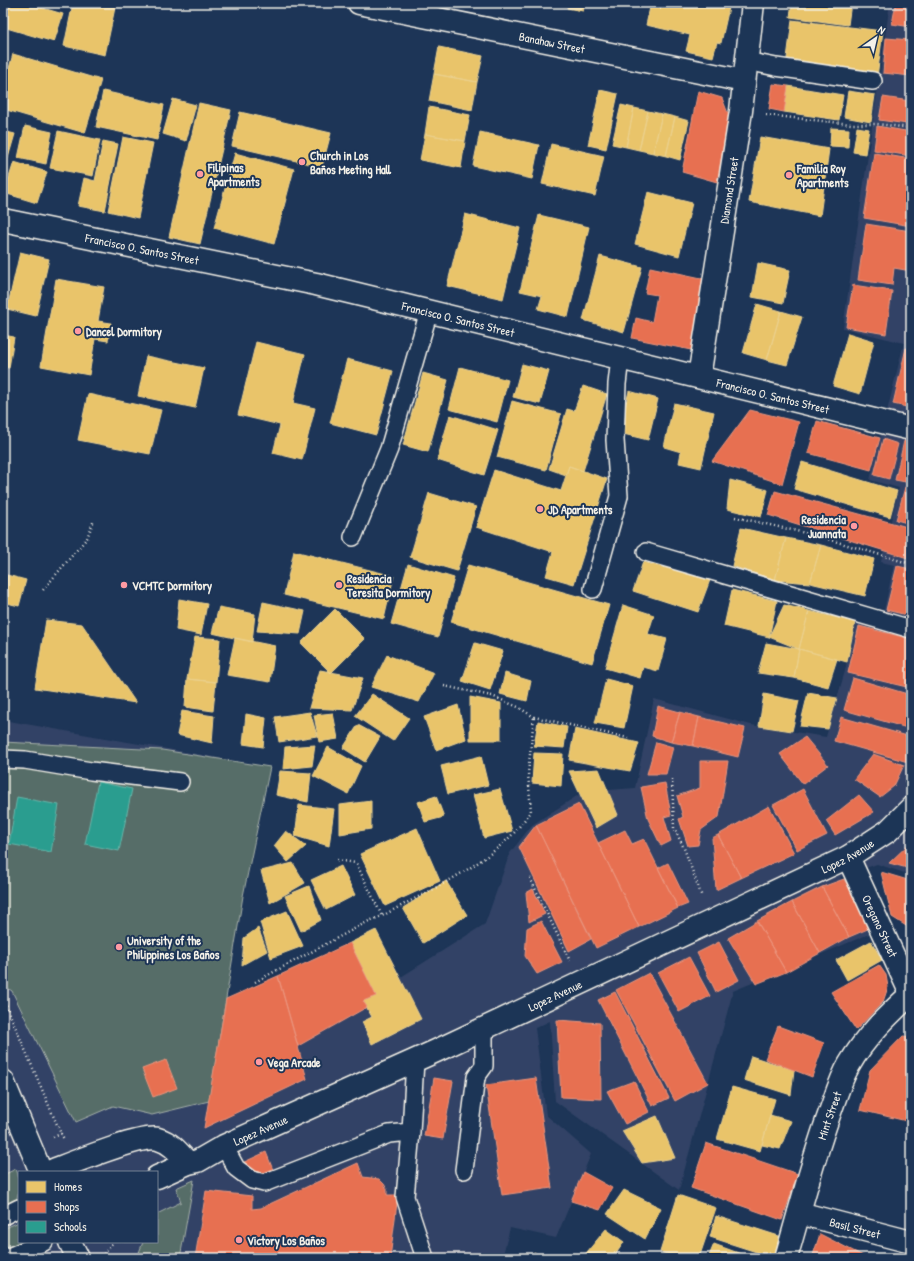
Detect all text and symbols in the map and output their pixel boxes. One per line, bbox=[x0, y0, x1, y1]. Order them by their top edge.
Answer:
north arrow bbox=[856, 18, 896, 58]
text: N bbox=[875, 22, 888, 37]
street label: Banahaw Street bbox=[518, 27, 587, 57]
place label: Church in Los Baños Meeting Hall bbox=[310, 147, 392, 179]
street label: Diamond Street bbox=[715, 155, 742, 225]
marker: Church in Los Baños Meeting Hall bbox=[297, 157, 307, 167]
place label: Filipinas Apartments bbox=[207, 159, 260, 191]
place label: Familia Roy Apartments bbox=[796, 160, 849, 192]
marker: Filipinas Apartments bbox=[195, 169, 205, 179]
marker: Familia Roy Apartments bbox=[784, 170, 794, 180]
street label: Francisco O. Santos Street bbox=[83, 228, 201, 269]
street label: Francisco O. Santos Street bbox=[399, 297, 517, 341]
place label: Dancel Dormitory bbox=[86, 323, 162, 341]
marker: Dancel Dormitory bbox=[73, 326, 83, 336]
street label: Francisco O. Santos Street bbox=[714, 373, 832, 418]
place label: JD Apartments bbox=[548, 501, 613, 519]
marker: JD Apartments bbox=[535, 504, 545, 514]
place label: Residencia Juannata bbox=[802, 511, 846, 542]
marker: Residencia Juannata bbox=[849, 521, 859, 531]
place label: Residencia Teresita Dormitory bbox=[346, 570, 430, 602]
place label: VCMTC Dormitory bbox=[132, 577, 212, 595]
marker: VCMTC Dormitory bbox=[119, 580, 129, 590]
marker: Residencia Teresita Dormitory bbox=[334, 580, 344, 590]
street label: Lopez Avenue bbox=[818, 834, 877, 877]
street label: Oregano Street bbox=[858, 892, 902, 961]
place label: University of the Philippines Los Baños bbox=[127, 932, 220, 964]
marker: University of the Philippines Los Baños bbox=[114, 942, 124, 952]
street label: Lopez Avenue bbox=[525, 975, 585, 1015]
place label: Vega Arcade bbox=[267, 1054, 321, 1072]
marker: Vega Arcade bbox=[254, 1057, 264, 1067]
street label: Mint Street bbox=[813, 1088, 845, 1142]
street label: Lopez Avenue bbox=[231, 1110, 290, 1149]
legend bbox=[18, 1171, 158, 1243]
text: Homes bbox=[54, 1178, 82, 1195]
text: Shops bbox=[54, 1198, 80, 1215]
street label: Basil Street bbox=[828, 1213, 883, 1243]
text: Schools bbox=[54, 1218, 87, 1235]
place label: Victory Los Baños bbox=[247, 1232, 325, 1250]
marker: Victory Los Baños bbox=[234, 1235, 244, 1245]

